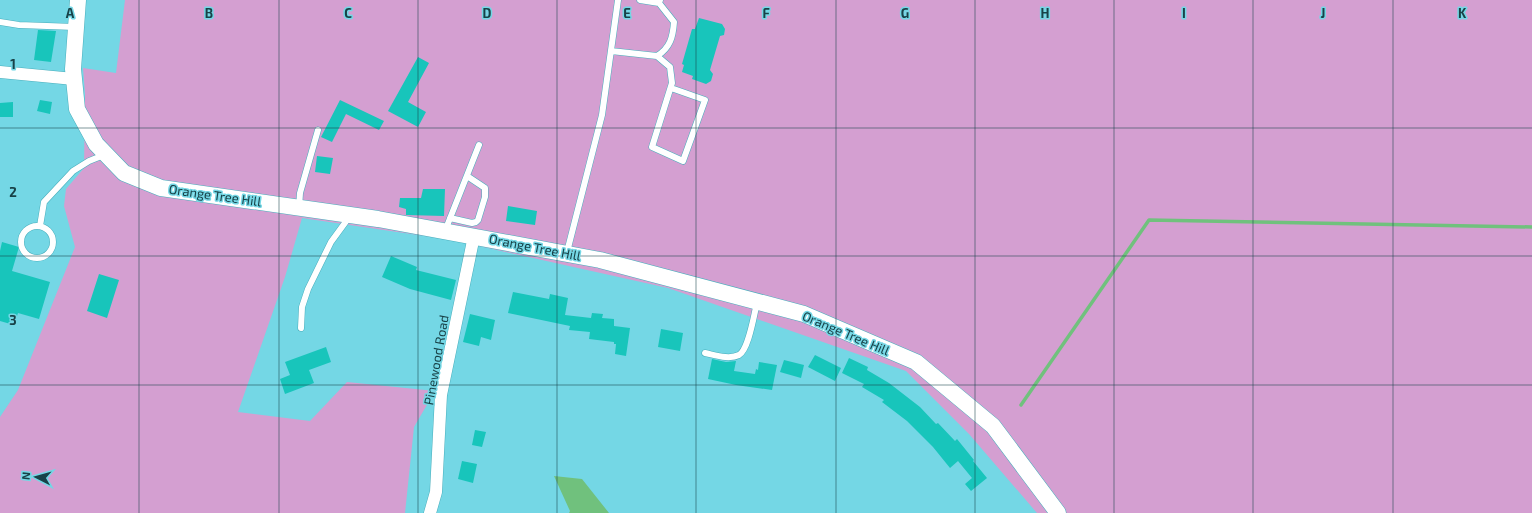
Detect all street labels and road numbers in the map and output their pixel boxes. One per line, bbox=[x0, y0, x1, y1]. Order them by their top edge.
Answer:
street label: Orange Tree Hill bbox=[168, 181, 262, 209]
street label: Orange Tree Hill bbox=[488, 230, 582, 264]
street label: Orange Tree Hill bbox=[800, 307, 892, 359]
street label: Pinewood Road bbox=[420, 314, 452, 406]

